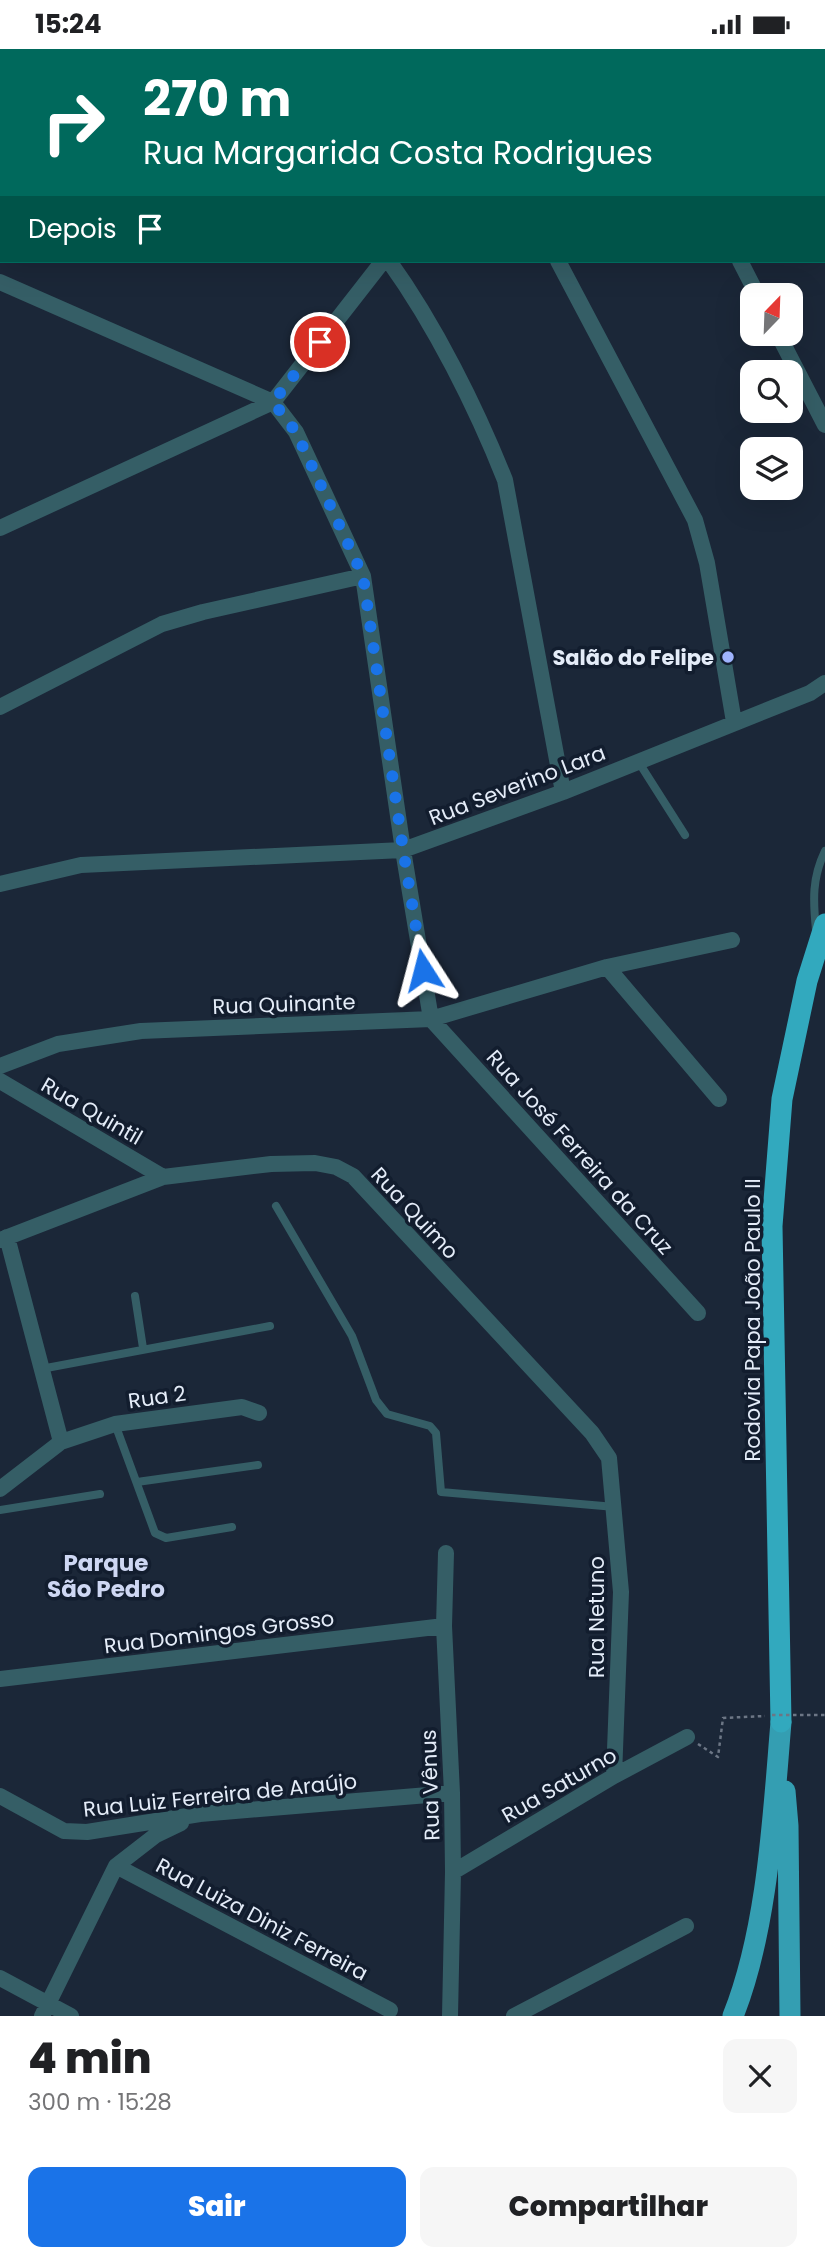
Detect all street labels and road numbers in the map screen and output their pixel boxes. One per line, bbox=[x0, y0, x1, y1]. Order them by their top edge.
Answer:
street label: Rua Severino Lara bbox=[425, 738, 609, 832]
street label: Rua Quinante bbox=[212, 987, 356, 1021]
street label: Rua José Ferreira da Cruz bbox=[480, 1043, 680, 1261]
street label: Rua Quintil bbox=[36, 1070, 148, 1152]
street label: Rua Quimo bbox=[365, 1161, 465, 1265]
street label: Rodovia Papa João Paulo II bbox=[738, 1178, 767, 1462]
street label: Rua 2 bbox=[126, 1379, 188, 1415]
street label: Rua Netuno bbox=[582, 1556, 611, 1678]
street label: Rua Domingos Grosso bbox=[102, 1603, 336, 1661]
street label: Rua Vênus bbox=[414, 1729, 446, 1841]
street label: Rua Saturno bbox=[496, 1740, 622, 1830]
street label: Rua Luiz Ferreira de Araújo bbox=[82, 1766, 358, 1824]
street label: Rua Luiza Diniz Ferreira bbox=[151, 1851, 373, 1987]

